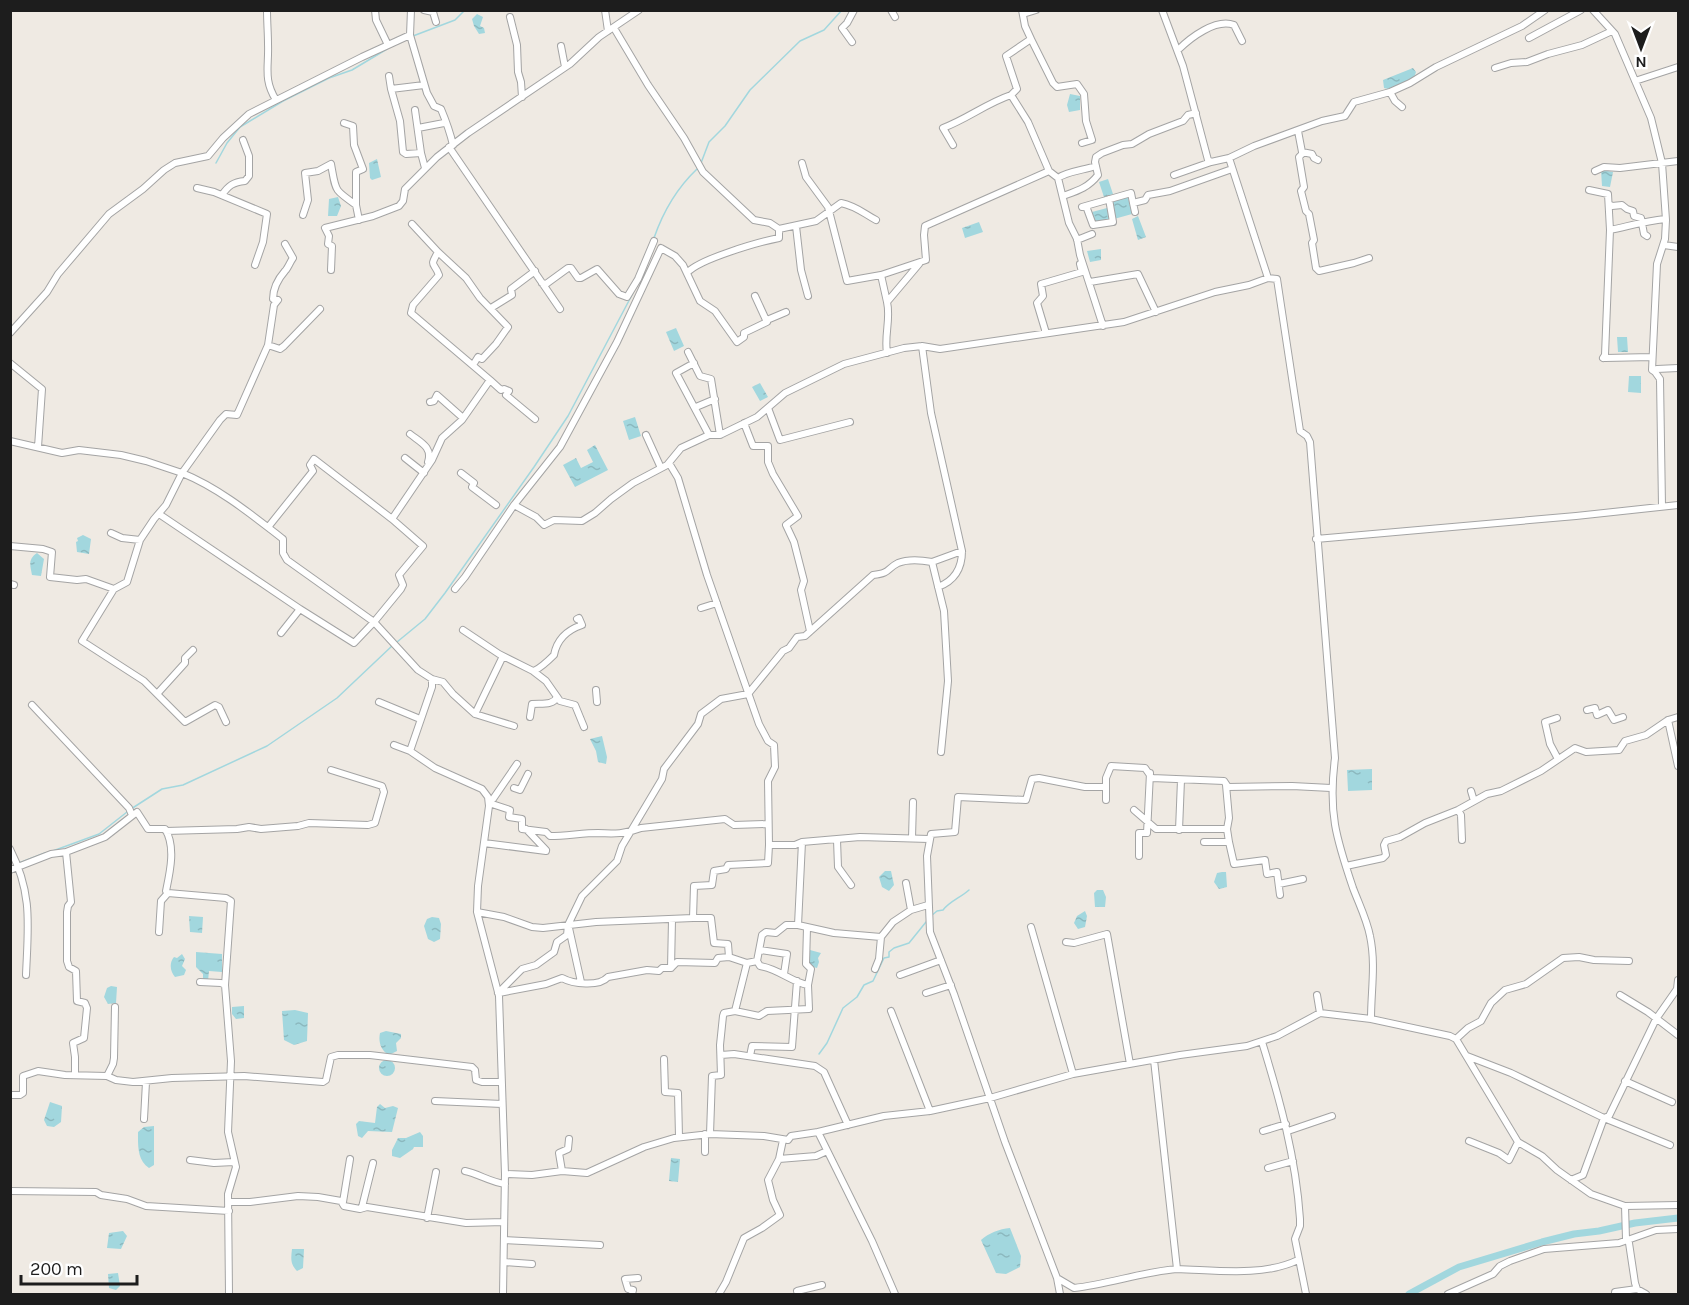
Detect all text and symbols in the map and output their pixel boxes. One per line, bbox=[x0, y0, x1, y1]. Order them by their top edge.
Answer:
north arrow bbox=[1611, 18, 1671, 78]
text: N bbox=[1635, 53, 1647, 72]
scale bar bbox=[21, 1248, 136, 1286]
text: 200 m bbox=[30, 1258, 83, 1280]

